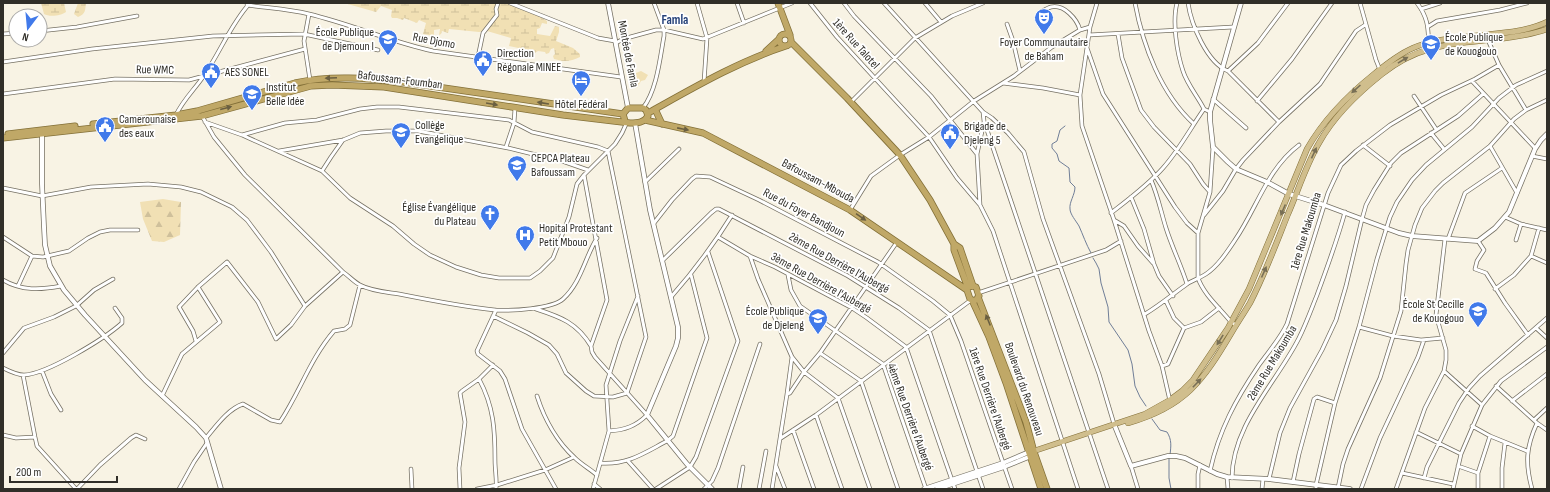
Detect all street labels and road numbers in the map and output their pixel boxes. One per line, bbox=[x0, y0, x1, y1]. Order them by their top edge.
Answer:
street label: 1ère Rue Talotel bbox=[829, 16, 883, 72]
street label: Montée de Famla bbox=[614, 19, 642, 89]
street label: Rue Djomo bbox=[411, 30, 457, 52]
street label: Rue WMC bbox=[136, 62, 174, 78]
street label: Bafoussam-Foumban bbox=[357, 67, 443, 93]
street label: Bafoussam-Mbouda bbox=[779, 156, 857, 207]
street label: Rue du Foyer Bandjoun bbox=[760, 185, 848, 241]
street label: 1ère Rue Makoumba bbox=[1287, 190, 1325, 271]
street label: 2ème Rue Derrière l'Aubergé bbox=[786, 229, 892, 297]
street label: 3ème Rue Derrière l'Aubergé bbox=[768, 249, 874, 317]
street label: 2ème Rue Makoumba bbox=[1244, 322, 1300, 403]
street label: Boulevard du Renouveau bbox=[1001, 340, 1047, 438]
street label: 1ère Rue Derrière l'Aubergé bbox=[965, 346, 1015, 453]
street label: 4ème Rue Derrière l'Aubergé bbox=[884, 361, 936, 473]

